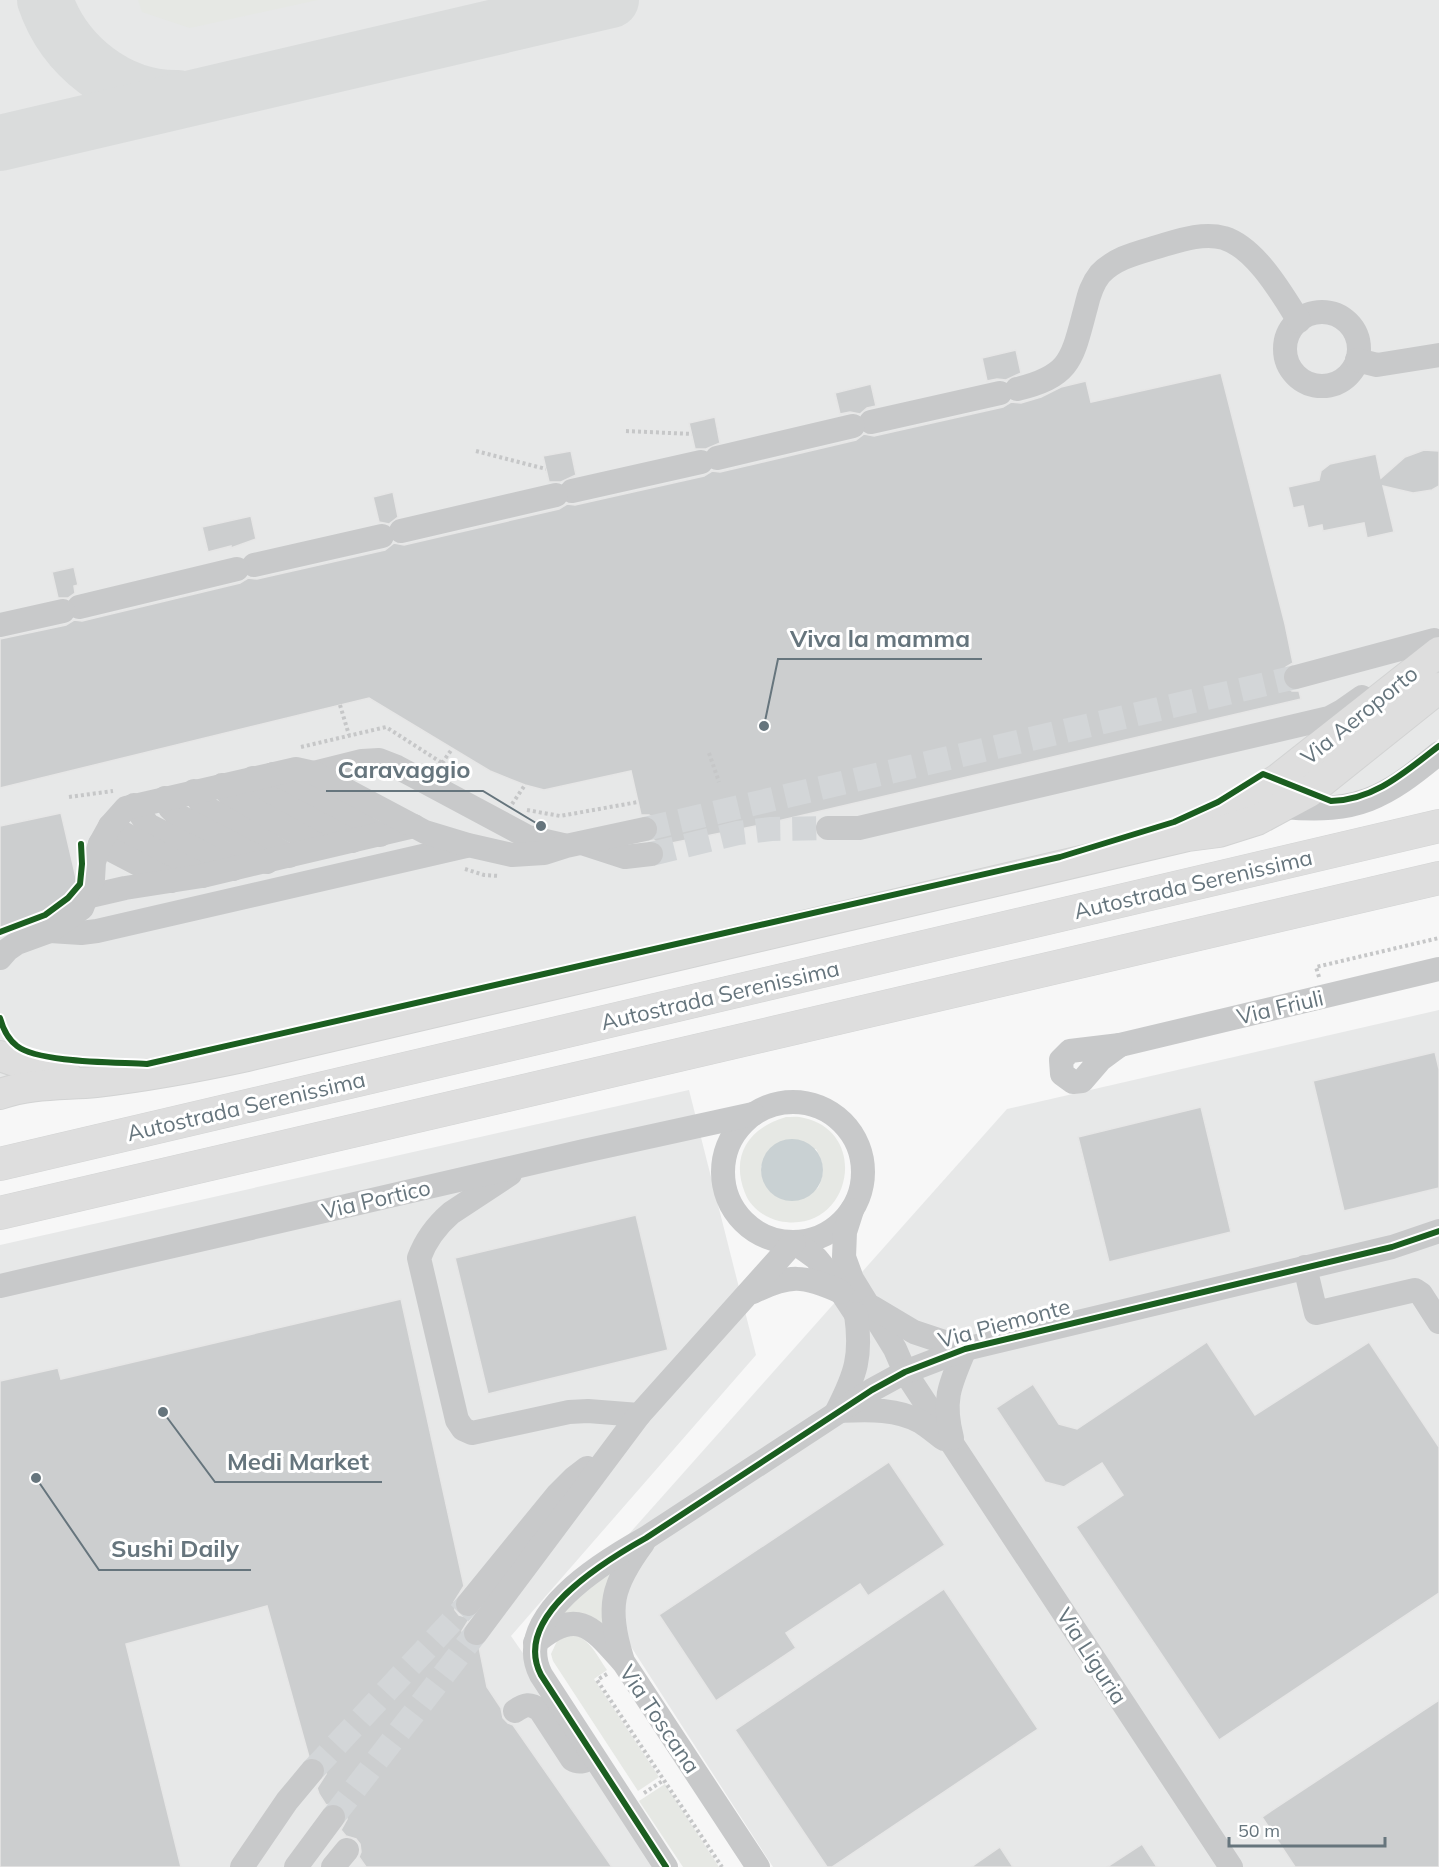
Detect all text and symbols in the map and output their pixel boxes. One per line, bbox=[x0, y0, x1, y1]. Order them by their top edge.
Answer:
callout: Viva la mamma bbox=[778, 617, 982, 659]
text: Viva la mamma bbox=[789, 623, 970, 653]
street label: Via Aeroporto bbox=[1295, 659, 1423, 771]
callout: Caravaggio bbox=[326, 749, 483, 791]
text: Caravaggio bbox=[338, 754, 470, 784]
street label: Autostrada Serenissima bbox=[1071, 843, 1315, 925]
street label: Autostrada Serenissima bbox=[598, 954, 842, 1036]
street label: Via Friuli bbox=[1234, 983, 1326, 1031]
street label: Autostrada Serenissima bbox=[124, 1065, 368, 1147]
street label: Via Portico bbox=[319, 1173, 433, 1225]
street label: Via Piemonte bbox=[935, 1292, 1073, 1354]
callout: Medi Market bbox=[215, 1440, 382, 1482]
text: Medi Market bbox=[227, 1446, 369, 1476]
callout: Sushi Daily bbox=[99, 1528, 251, 1570]
text: Sushi Daily bbox=[111, 1533, 240, 1563]
street label: Via Liguria bbox=[1051, 1603, 1133, 1709]
street label: Via Toscana bbox=[614, 1659, 706, 1779]
scale bar bbox=[1229, 1810, 1385, 1848]
text: 50 m bbox=[1238, 1819, 1280, 1842]

